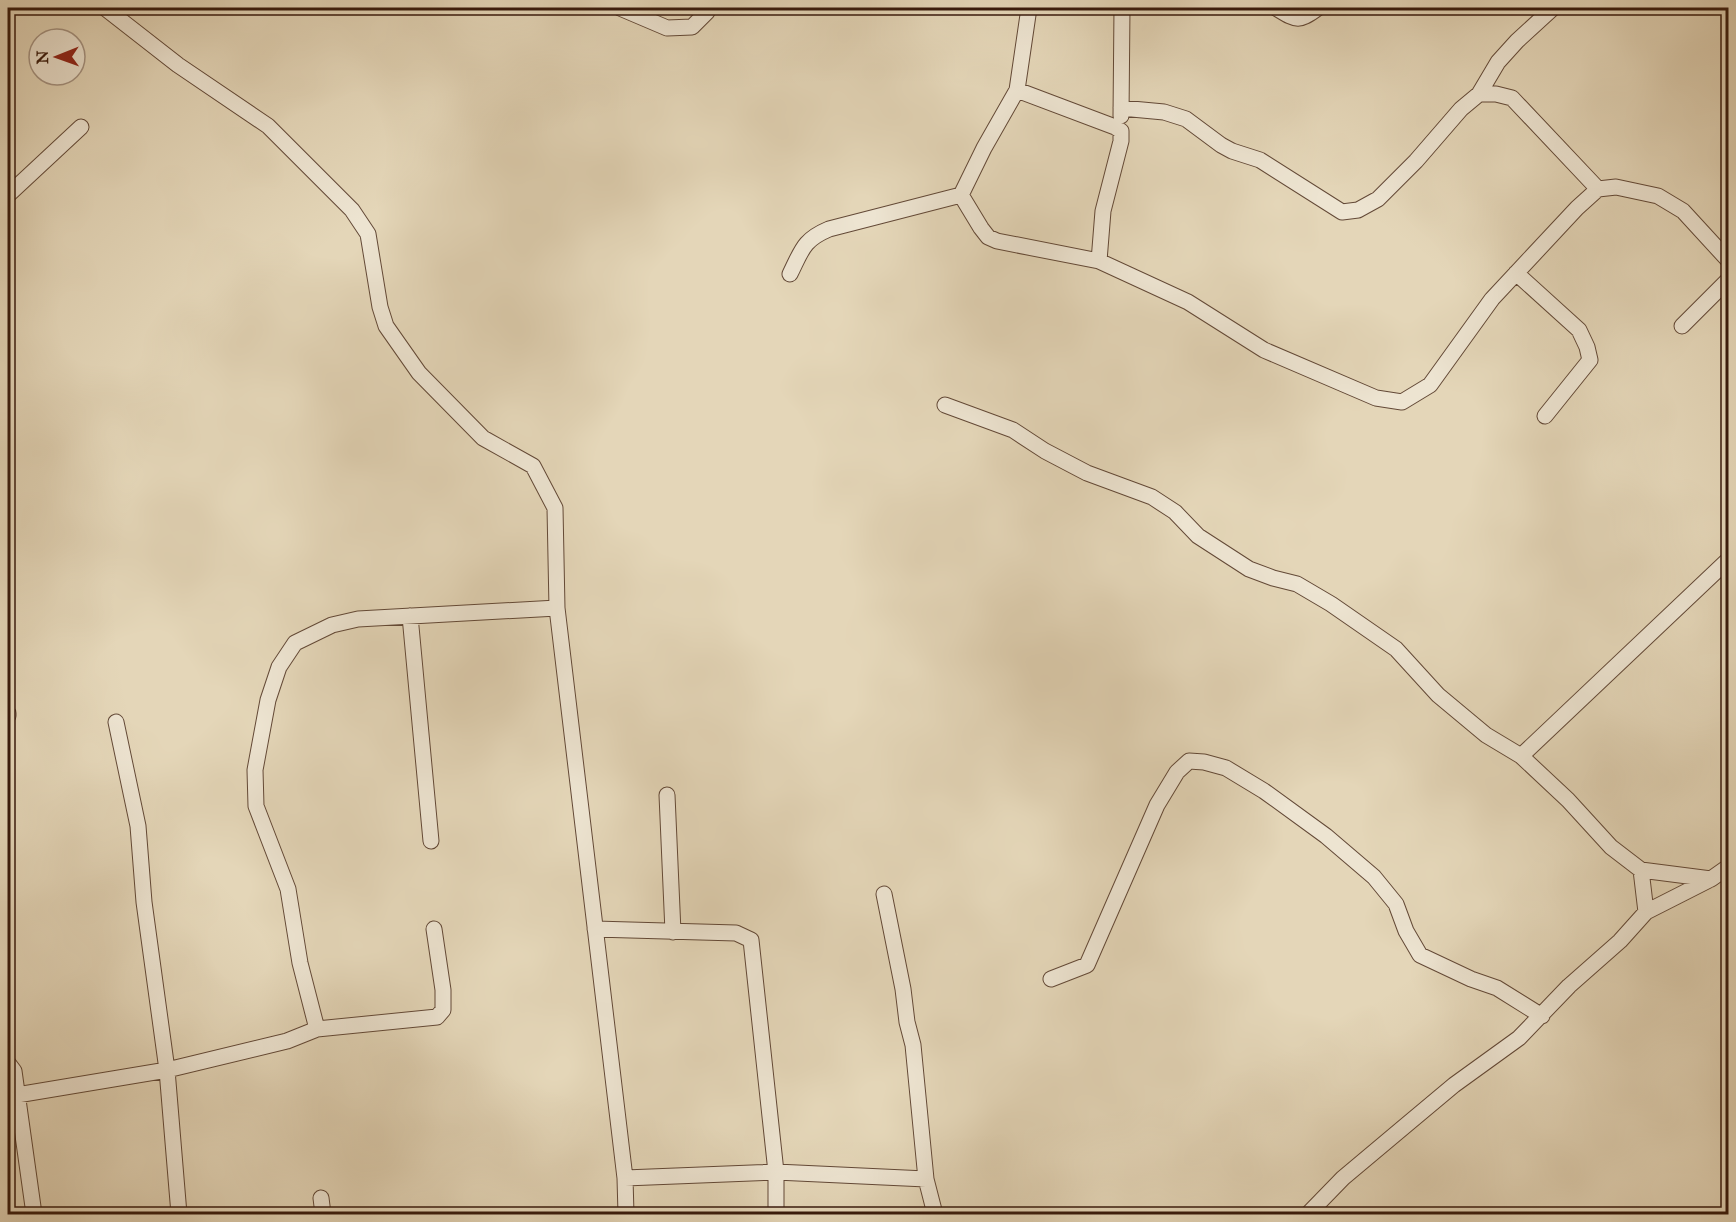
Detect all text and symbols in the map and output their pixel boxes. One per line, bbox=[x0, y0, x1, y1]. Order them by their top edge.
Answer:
north arrow bbox=[27, 27, 87, 87]
text: N bbox=[33, 50, 52, 64]

